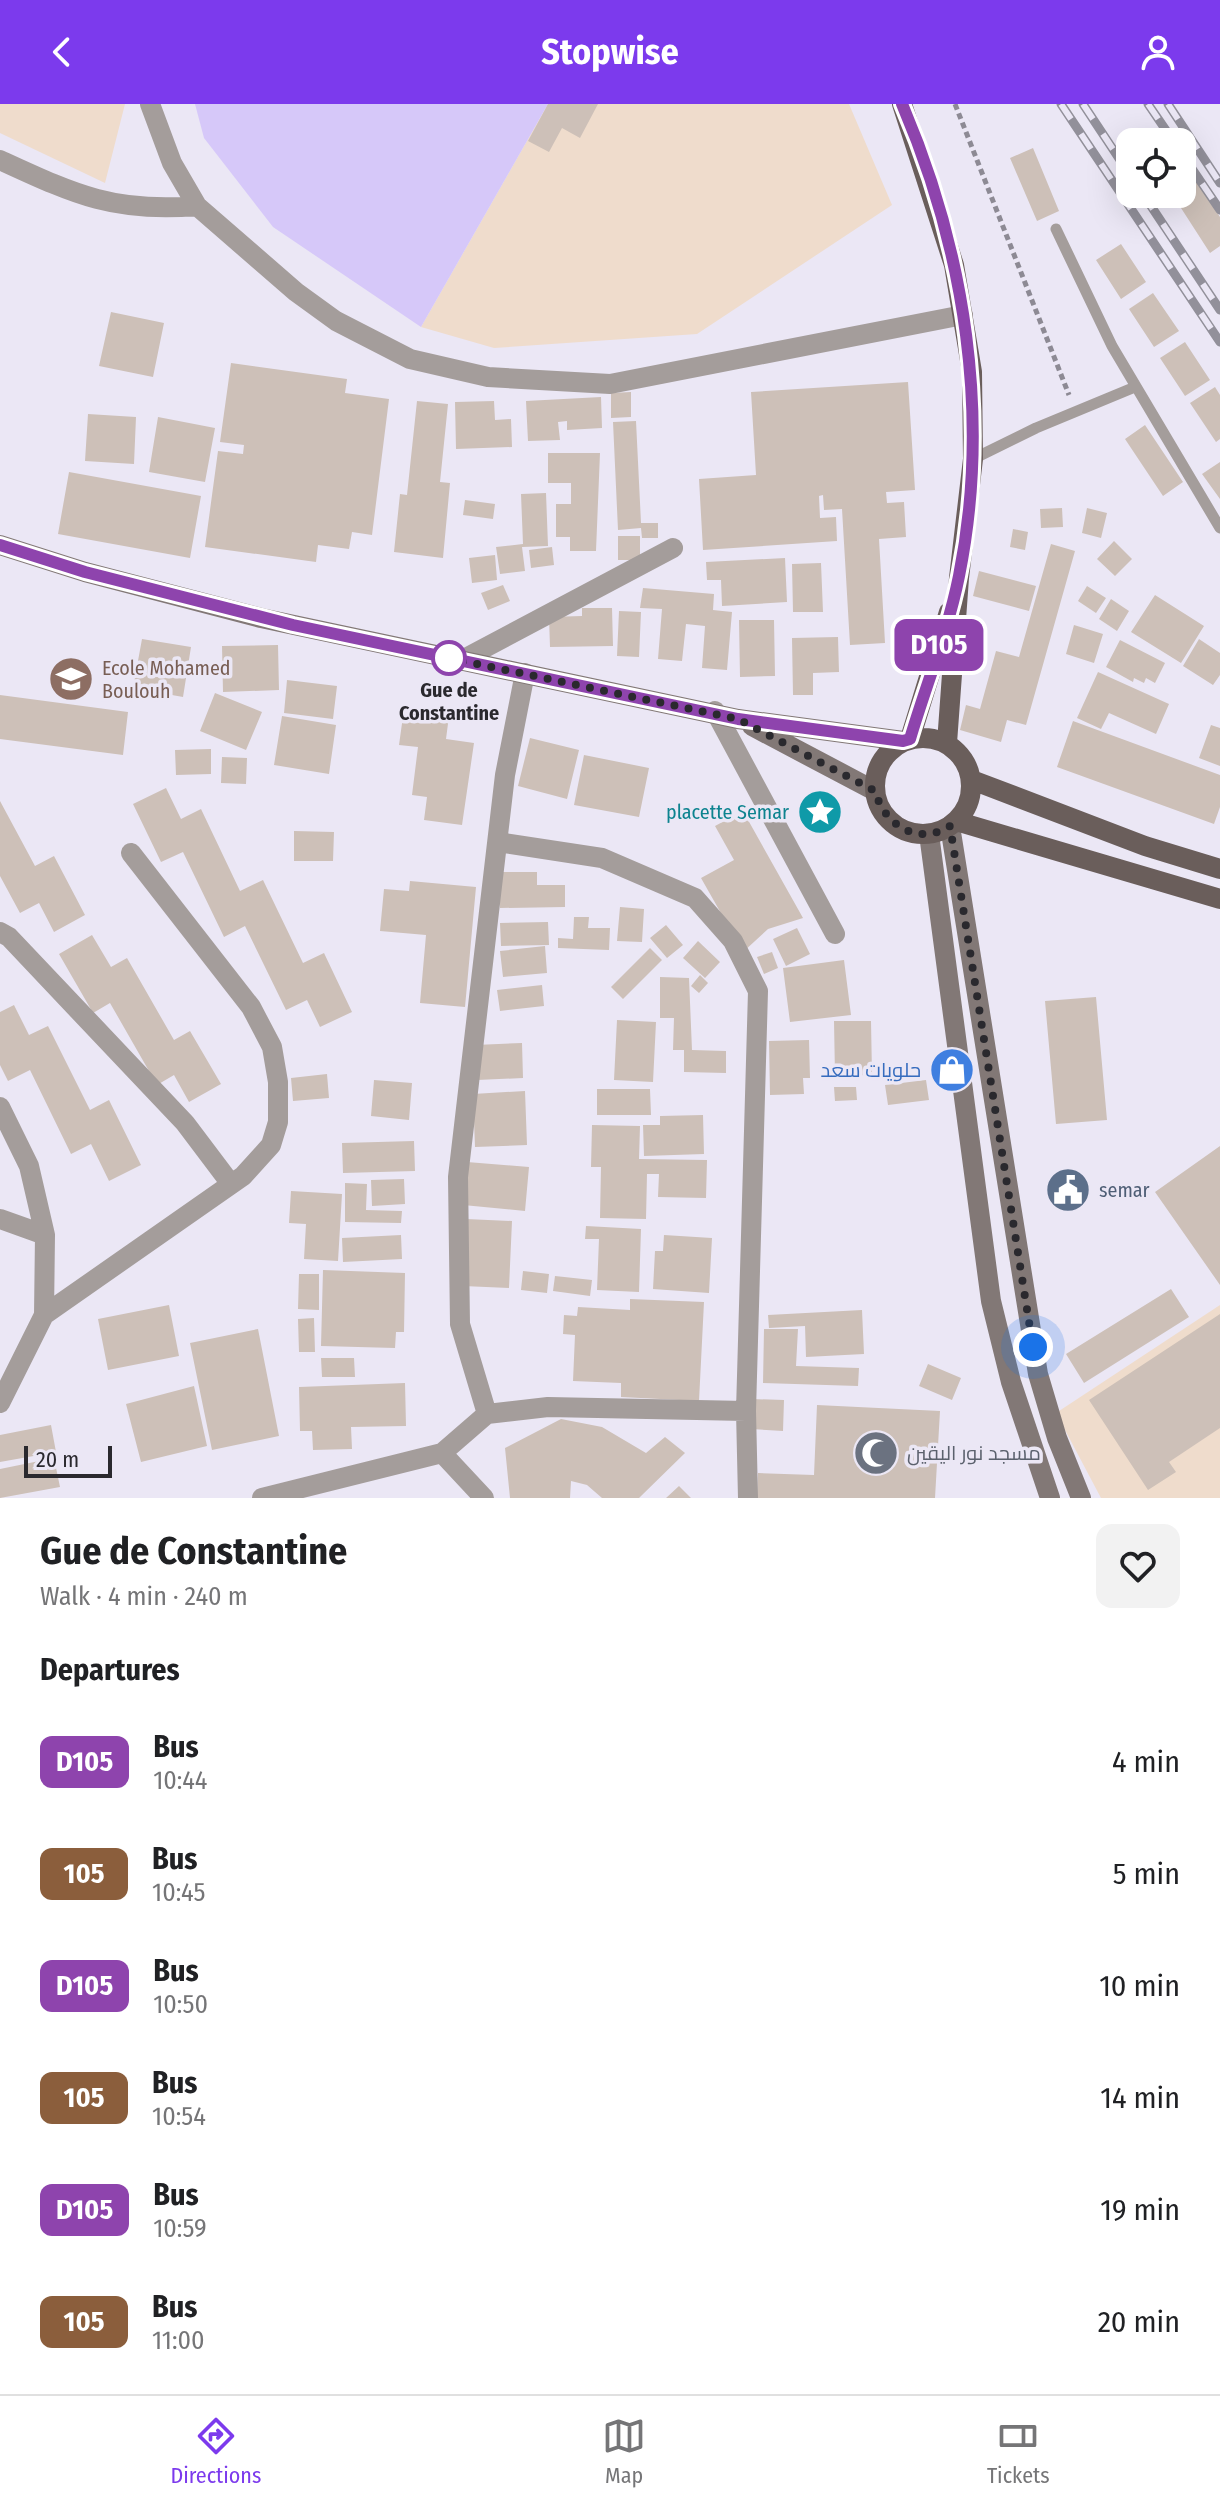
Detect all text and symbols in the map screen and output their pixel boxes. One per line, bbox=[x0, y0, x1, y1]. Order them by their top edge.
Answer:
icon: back bbox=[40, 30, 84, 74]
text: Stopwise bbox=[541, 30, 679, 74]
icon: person bbox=[1136, 30, 1180, 74]
map controls bbox=[1116, 128, 1196, 208]
button: locate bbox=[1116, 128, 1196, 208]
line badge: D105 bbox=[883, 619, 995, 671]
text: D105 bbox=[910, 628, 968, 661]
marker: Gue de Constantine bbox=[432, 641, 466, 675]
school or university icon: Ecole Mohamed Boulouh bbox=[47, 655, 95, 703]
place label: Ecole Mohamed Boulouh bbox=[102, 656, 231, 703]
place label: Gue de Constantine bbox=[399, 678, 499, 725]
place icon: placette Semar bbox=[796, 788, 844, 836]
place label: placette Semar bbox=[666, 800, 789, 824]
shop icon: حلويات سعد bbox=[928, 1046, 976, 1094]
place label: حلويات سعد bbox=[821, 1058, 921, 1082]
public building icon: semar bbox=[1044, 1166, 1092, 1214]
place label: semar bbox=[1099, 1178, 1150, 1202]
your location bbox=[1013, 1327, 1053, 1367]
mosque icon: مسجد نور اليقين bbox=[852, 1429, 900, 1477]
place label: مسجد نور اليقين bbox=[907, 1441, 1041, 1466]
scale bar bbox=[24, 1442, 112, 1478]
text: 20 m bbox=[36, 1446, 79, 1473]
button: heart bbox=[1096, 1524, 1180, 1608]
text: Gue de Constantine bbox=[40, 1528, 347, 1574]
text: Walk · 4 min · 240 m bbox=[40, 1581, 248, 1612]
text: Departures bbox=[40, 1652, 180, 1688]
text: Bus bbox=[153, 1729, 199, 1765]
text: 4 min bbox=[1112, 1744, 1180, 1780]
text: D105 bbox=[56, 1745, 113, 1778]
text: 10:44 bbox=[153, 1765, 207, 1796]
text: Bus bbox=[152, 1841, 197, 1877]
text: 5 min bbox=[1113, 1856, 1180, 1892]
text: 105 bbox=[64, 1857, 104, 1890]
text: 10:45 bbox=[152, 1877, 205, 1908]
text: Bus bbox=[153, 1953, 199, 1989]
text: 10 min bbox=[1099, 1968, 1180, 2004]
text: D105 bbox=[56, 1969, 113, 2002]
text: 10:50 bbox=[153, 1989, 208, 2020]
text: Bus bbox=[152, 2065, 197, 2101]
text: 14 min bbox=[1100, 2080, 1180, 2116]
text: 105 bbox=[64, 2081, 104, 2114]
text: 10:54 bbox=[152, 2101, 206, 2132]
text: Bus bbox=[153, 2177, 199, 2213]
text: 19 min bbox=[1100, 2192, 1180, 2228]
text: D105 bbox=[56, 2193, 113, 2226]
text: 10:59 bbox=[153, 2213, 207, 2244]
text: Bus bbox=[152, 2289, 197, 2325]
text: 20 min bbox=[1098, 2304, 1180, 2340]
text: 105 bbox=[64, 2305, 104, 2338]
text: 11:00 bbox=[152, 2325, 205, 2356]
tab: Directions bbox=[170, 2414, 261, 2489]
tab: Map bbox=[602, 2414, 646, 2489]
tab: Tickets bbox=[987, 2414, 1050, 2489]

